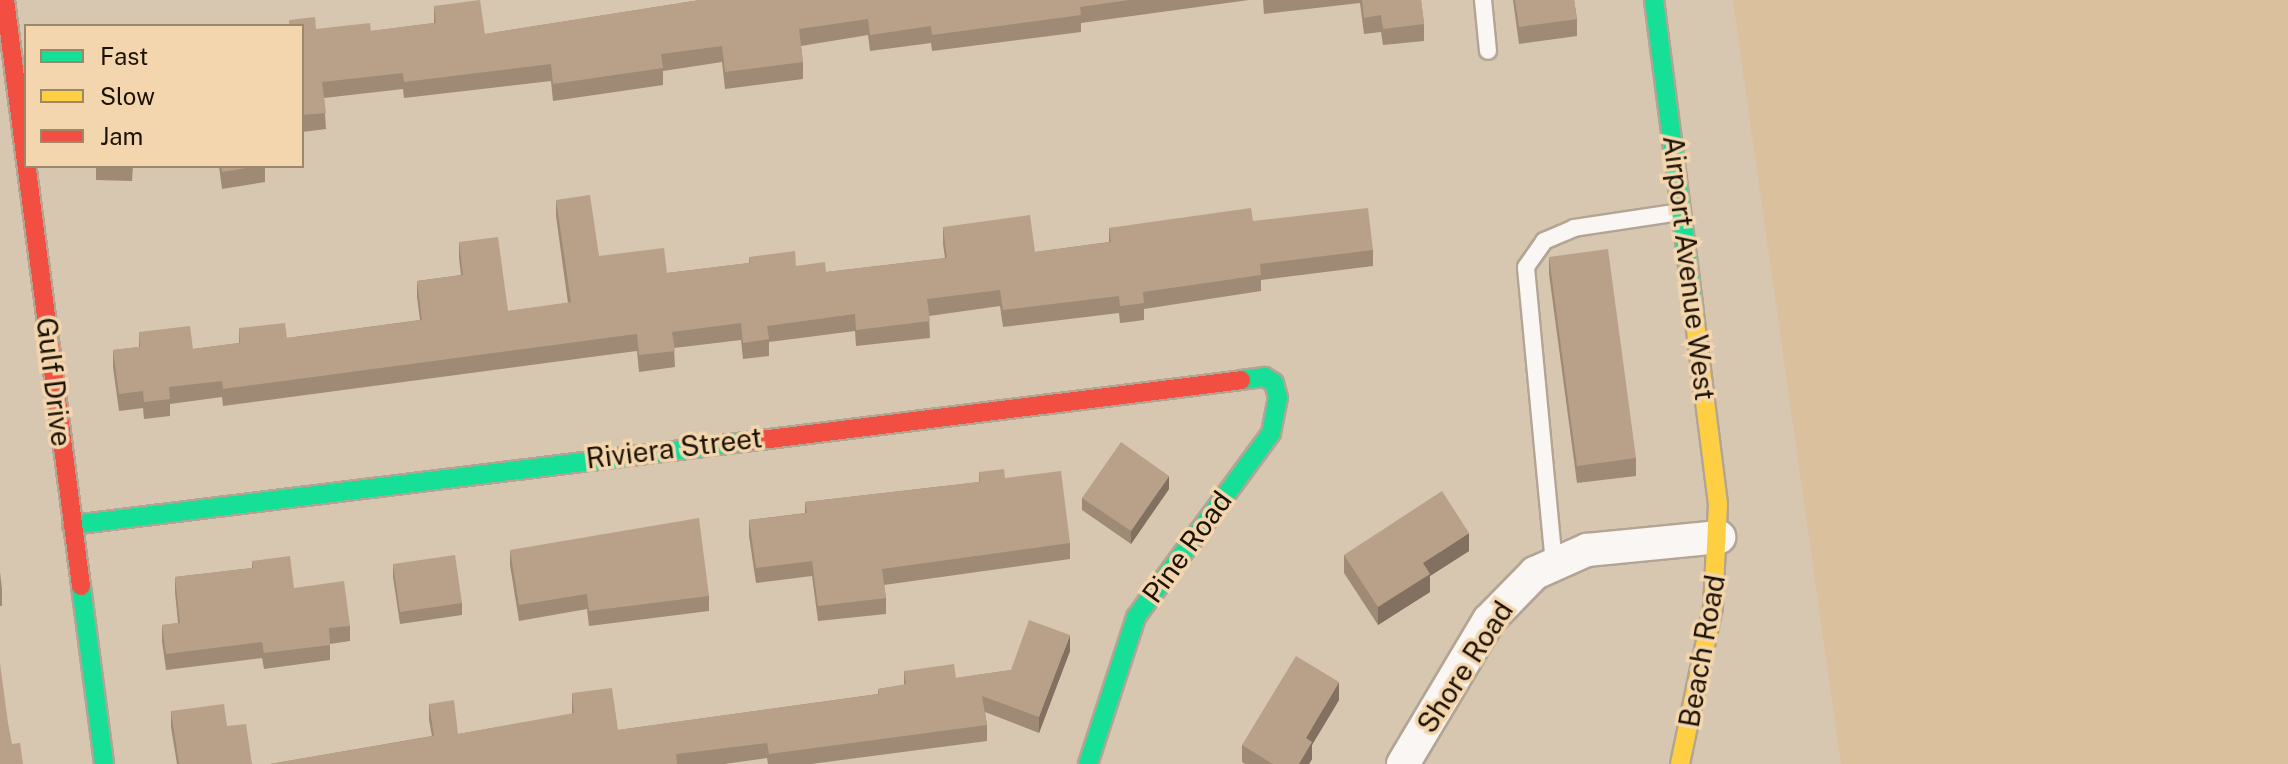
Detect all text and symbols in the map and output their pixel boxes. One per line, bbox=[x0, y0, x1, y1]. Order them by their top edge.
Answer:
legend bbox=[24, 24, 304, 168]
text: Fast bbox=[100, 42, 148, 70]
text: Slow bbox=[100, 82, 155, 110]
text: Jam bbox=[100, 122, 143, 150]
street label: Airport Avenue West bbox=[1656, 133, 1722, 403]
street label: Gulf Drive bbox=[29, 316, 79, 448]
street label: Riviera Street bbox=[584, 421, 764, 475]
street label: Pine Road bbox=[1135, 485, 1239, 609]
street label: Beach Road bbox=[1672, 572, 1732, 730]
street label: Shore Road bbox=[1410, 595, 1520, 739]

